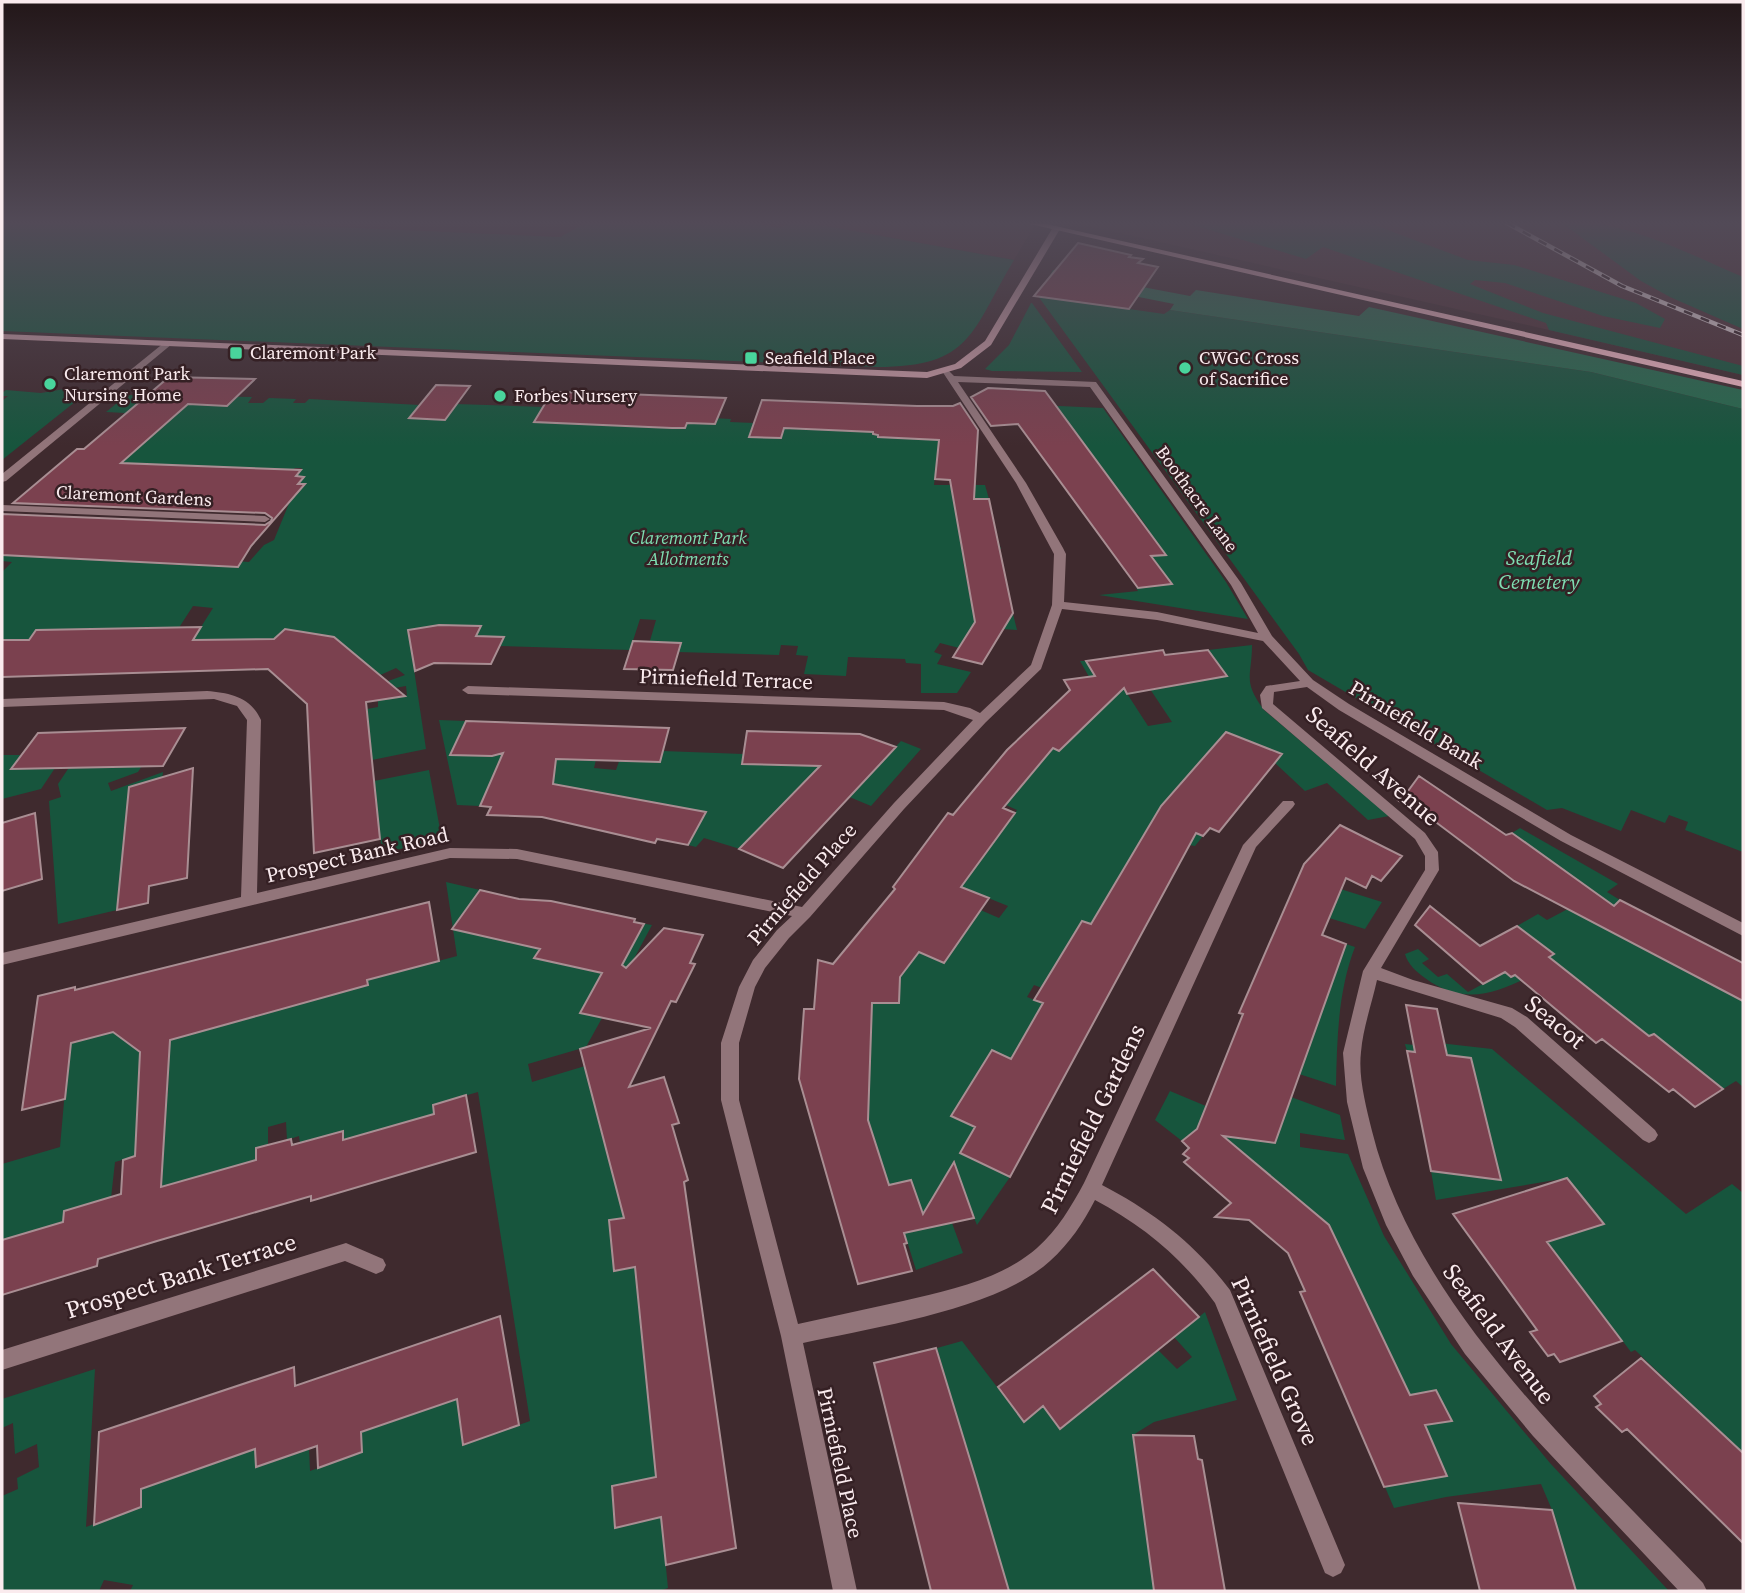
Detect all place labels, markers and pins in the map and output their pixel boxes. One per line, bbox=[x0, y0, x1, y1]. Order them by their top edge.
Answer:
place label: Claremont Park bbox=[250, 340, 376, 365]
marker: Claremont Park bbox=[228, 345, 244, 361]
place label: Seafield Place bbox=[765, 345, 875, 370]
place label: CWGC Cross of Sacrifice bbox=[1199, 345, 1299, 391]
marker: Seafield Place bbox=[743, 350, 759, 366]
marker: CWGC Cross of Sacrifice bbox=[1177, 360, 1193, 376]
place label: Claremont Park Nursing Home bbox=[64, 361, 190, 407]
marker: Claremont Park Nursing Home bbox=[42, 376, 58, 392]
place label: Forbes Nursery bbox=[514, 383, 638, 408]
marker: Forbes Nursery bbox=[492, 388, 508, 404]

